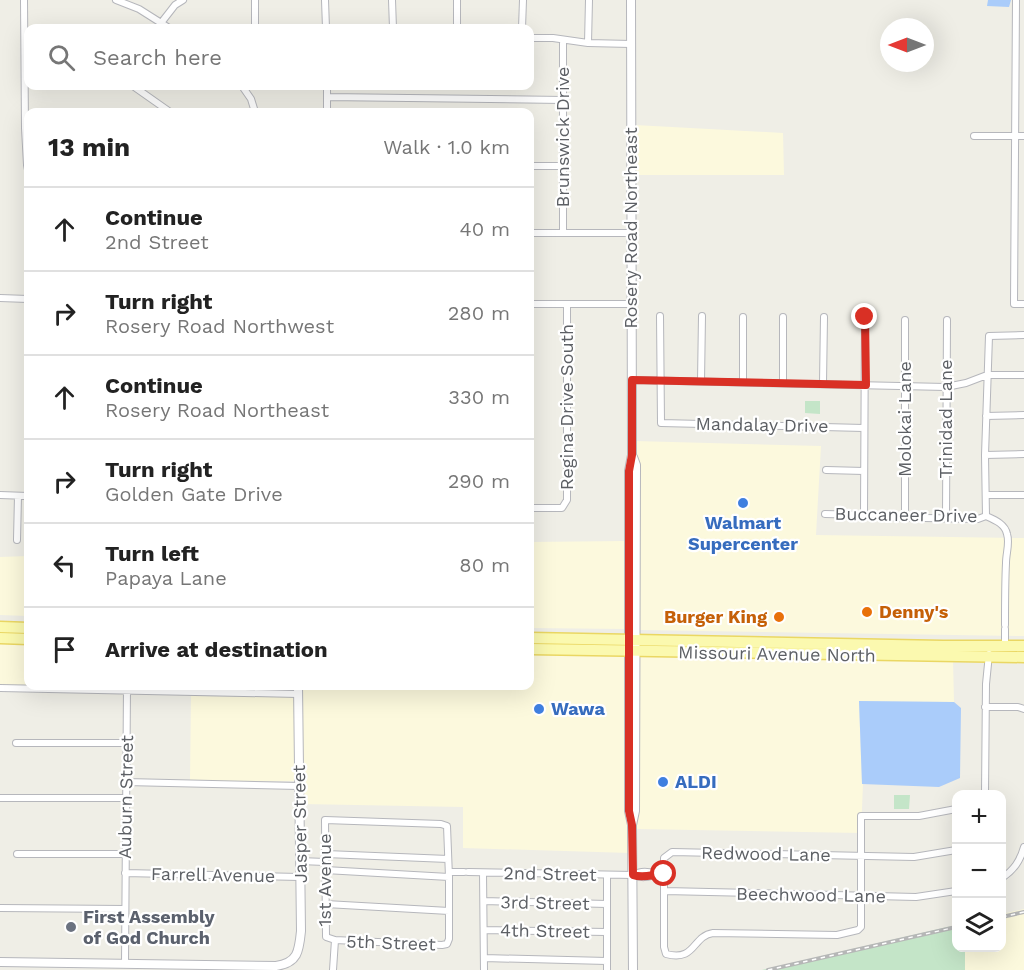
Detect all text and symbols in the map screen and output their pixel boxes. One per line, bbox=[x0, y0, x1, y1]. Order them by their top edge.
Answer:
north arrow bbox=[880, 18, 934, 72]
search box bbox=[24, 24, 534, 90]
icon: search bbox=[45, 41, 78, 74]
text: Search here bbox=[93, 45, 222, 70]
street label: Brunswick Drive bbox=[552, 67, 573, 207]
street label: Rosery Road Northeast bbox=[620, 127, 641, 329]
text: 13 min bbox=[48, 132, 130, 162]
text: Walk · 1.0 km bbox=[383, 135, 510, 159]
text: Continue bbox=[105, 205, 203, 230]
icon: ahead bbox=[48, 213, 81, 246]
text: 40 m bbox=[459, 217, 510, 241]
text: 2nd Street bbox=[105, 230, 209, 254]
text: Turn right bbox=[105, 289, 212, 314]
icon: right bbox=[48, 297, 81, 330]
text: 280 m bbox=[448, 301, 510, 325]
route end bbox=[851, 303, 877, 329]
text: Rosery Road Northwest bbox=[105, 314, 334, 338]
street label: Regina Drive South bbox=[556, 324, 577, 490]
street label: Trinidad Lane bbox=[935, 359, 956, 479]
street label: Molokai Lane bbox=[894, 361, 915, 477]
text: Continue bbox=[105, 373, 203, 398]
icon: ahead bbox=[48, 381, 81, 414]
text: 330 m bbox=[448, 385, 510, 409]
text: Rosery Road Northeast bbox=[105, 398, 329, 422]
street label: Mandalay Drive bbox=[695, 413, 829, 436]
text: Turn right bbox=[105, 457, 212, 482]
icon: right bbox=[48, 465, 81, 498]
text: 290 m bbox=[448, 469, 510, 493]
text: Golden Gate Drive bbox=[105, 482, 283, 506]
marker: Walmart Supercenter bbox=[736, 496, 750, 510]
street label: Buccaneer Drive bbox=[834, 503, 978, 526]
place label: Walmart Supercenter bbox=[688, 512, 798, 554]
text: Turn left bbox=[105, 541, 199, 566]
icon: left bbox=[48, 549, 81, 582]
text: 80 m bbox=[459, 553, 510, 577]
text: Papaya Lane bbox=[105, 566, 227, 590]
place label: Denny's bbox=[879, 601, 949, 622]
marker: Denny's bbox=[860, 605, 874, 619]
place label: Burger King bbox=[664, 606, 768, 627]
marker: Burger King bbox=[772, 610, 786, 624]
icon: arrive bbox=[48, 633, 81, 666]
text: Arrive at destination bbox=[105, 637, 328, 662]
street label: Missouri Avenue North bbox=[678, 641, 876, 666]
place label: Wawa bbox=[551, 698, 605, 719]
marker: Wawa bbox=[532, 702, 546, 716]
street label: Auburn Street bbox=[114, 734, 137, 859]
street label: Jasper Street bbox=[288, 764, 311, 883]
place label: ALDI bbox=[675, 771, 717, 792]
marker: ALDI bbox=[656, 775, 670, 789]
map controls bbox=[952, 790, 1006, 952]
button: + bbox=[952, 790, 1006, 844]
street label: 1st Avenue bbox=[314, 833, 335, 927]
street label: Redwood Lane bbox=[701, 842, 831, 865]
button: − bbox=[952, 844, 1006, 898]
route start bbox=[650, 860, 676, 886]
street label: 2nd Street bbox=[503, 862, 597, 885]
street label: Farrell Avenue bbox=[151, 863, 275, 886]
street label: Beechwood Lane bbox=[736, 883, 886, 906]
street label: 3rd Street bbox=[500, 891, 590, 914]
button: layers bbox=[952, 898, 1006, 952]
place label: First Assembly of God Church bbox=[83, 906, 216, 948]
street label: 4th Street bbox=[500, 919, 591, 942]
marker: First Assembly of God Church bbox=[64, 920, 78, 934]
street label: 5th Street bbox=[346, 930, 437, 955]

